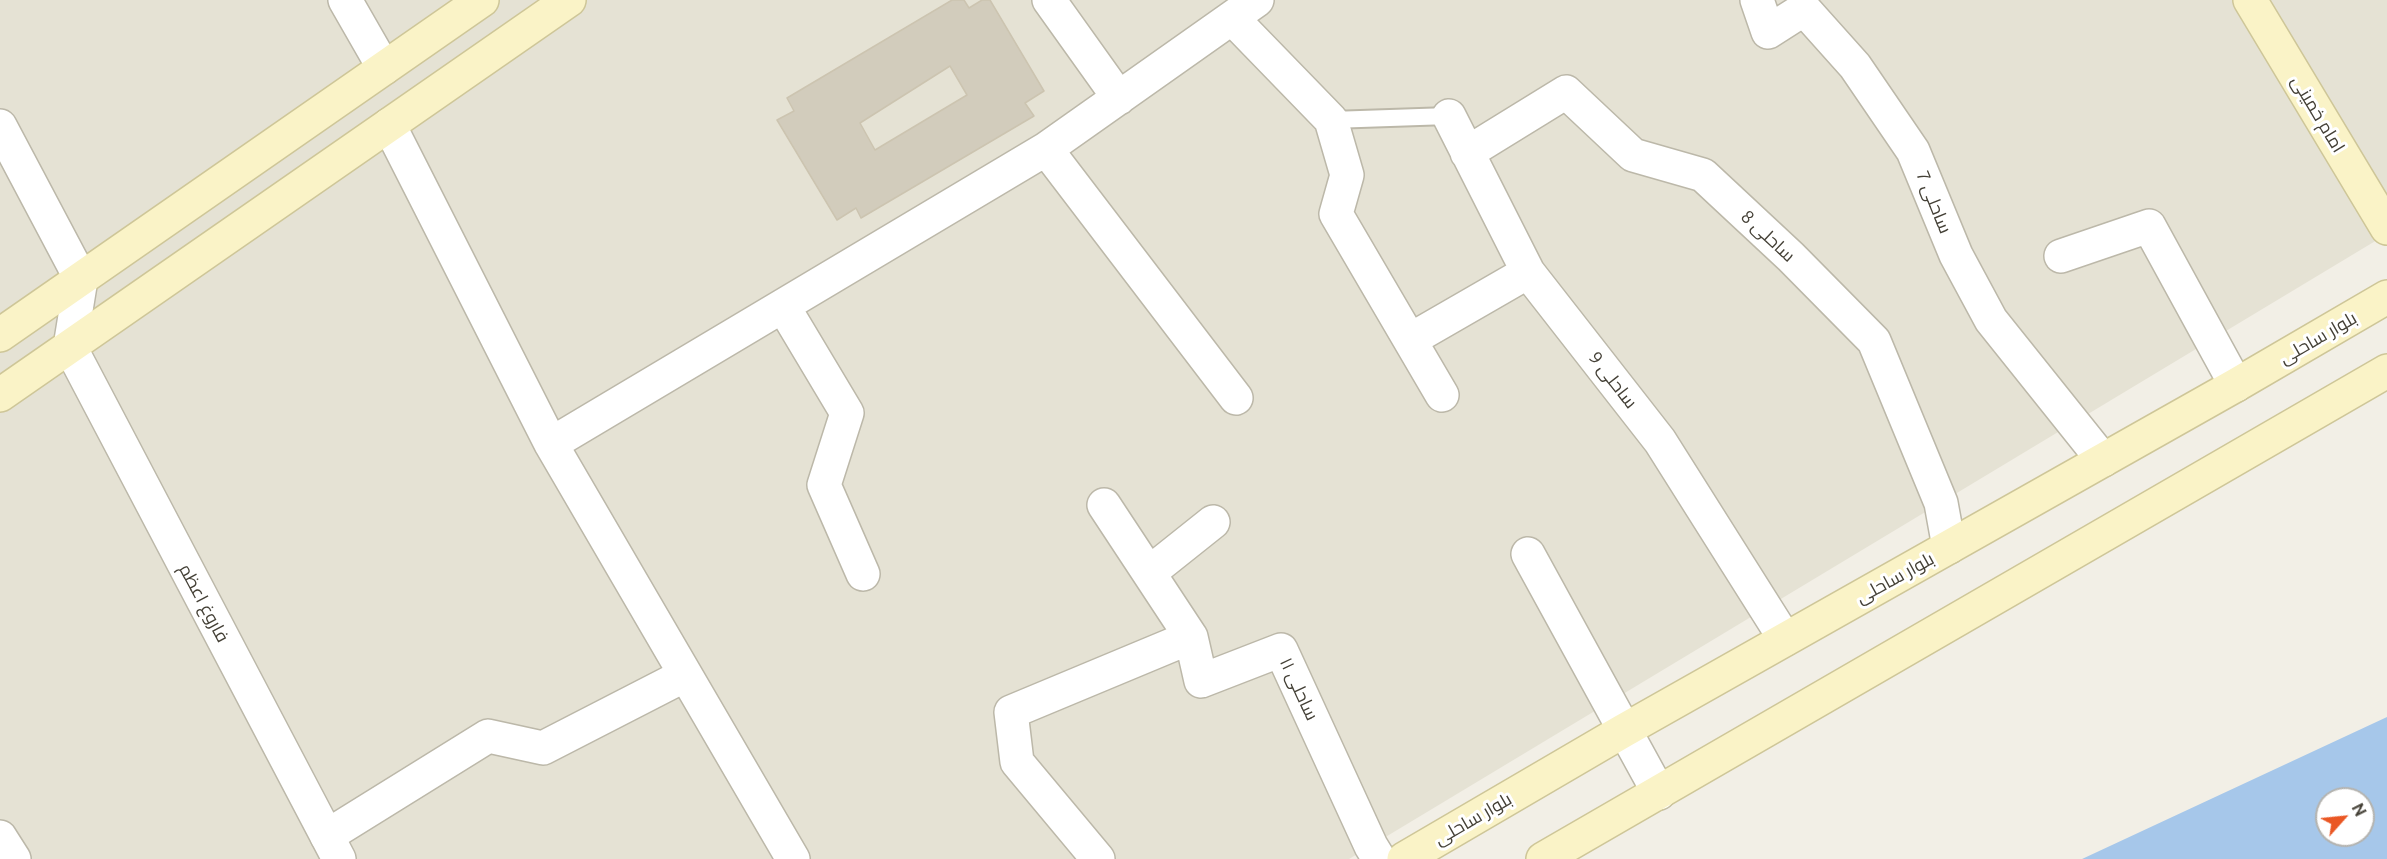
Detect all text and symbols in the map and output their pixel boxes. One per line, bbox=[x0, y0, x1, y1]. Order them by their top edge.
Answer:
street label: امام خمینی bbox=[2287, 72, 2349, 156]
street label: ساحلی 7 bbox=[1912, 167, 1956, 237]
street label: ساحلی 8 bbox=[1737, 206, 1799, 266]
street label: بلوار ساحلی bbox=[2275, 307, 2361, 369]
street label: ساحلی 9 bbox=[1584, 347, 1642, 413]
street label: بلوار ساحلی bbox=[1852, 548, 1938, 608]
street label: فاروغ اعظم bbox=[174, 560, 234, 646]
street label: ساحلی ۱۱ bbox=[1275, 654, 1323, 724]
north arrow bbox=[2315, 787, 2375, 847]
street label: بلوار ساحلی bbox=[1430, 788, 1516, 850]
text: N bbox=[2349, 800, 2370, 819]

